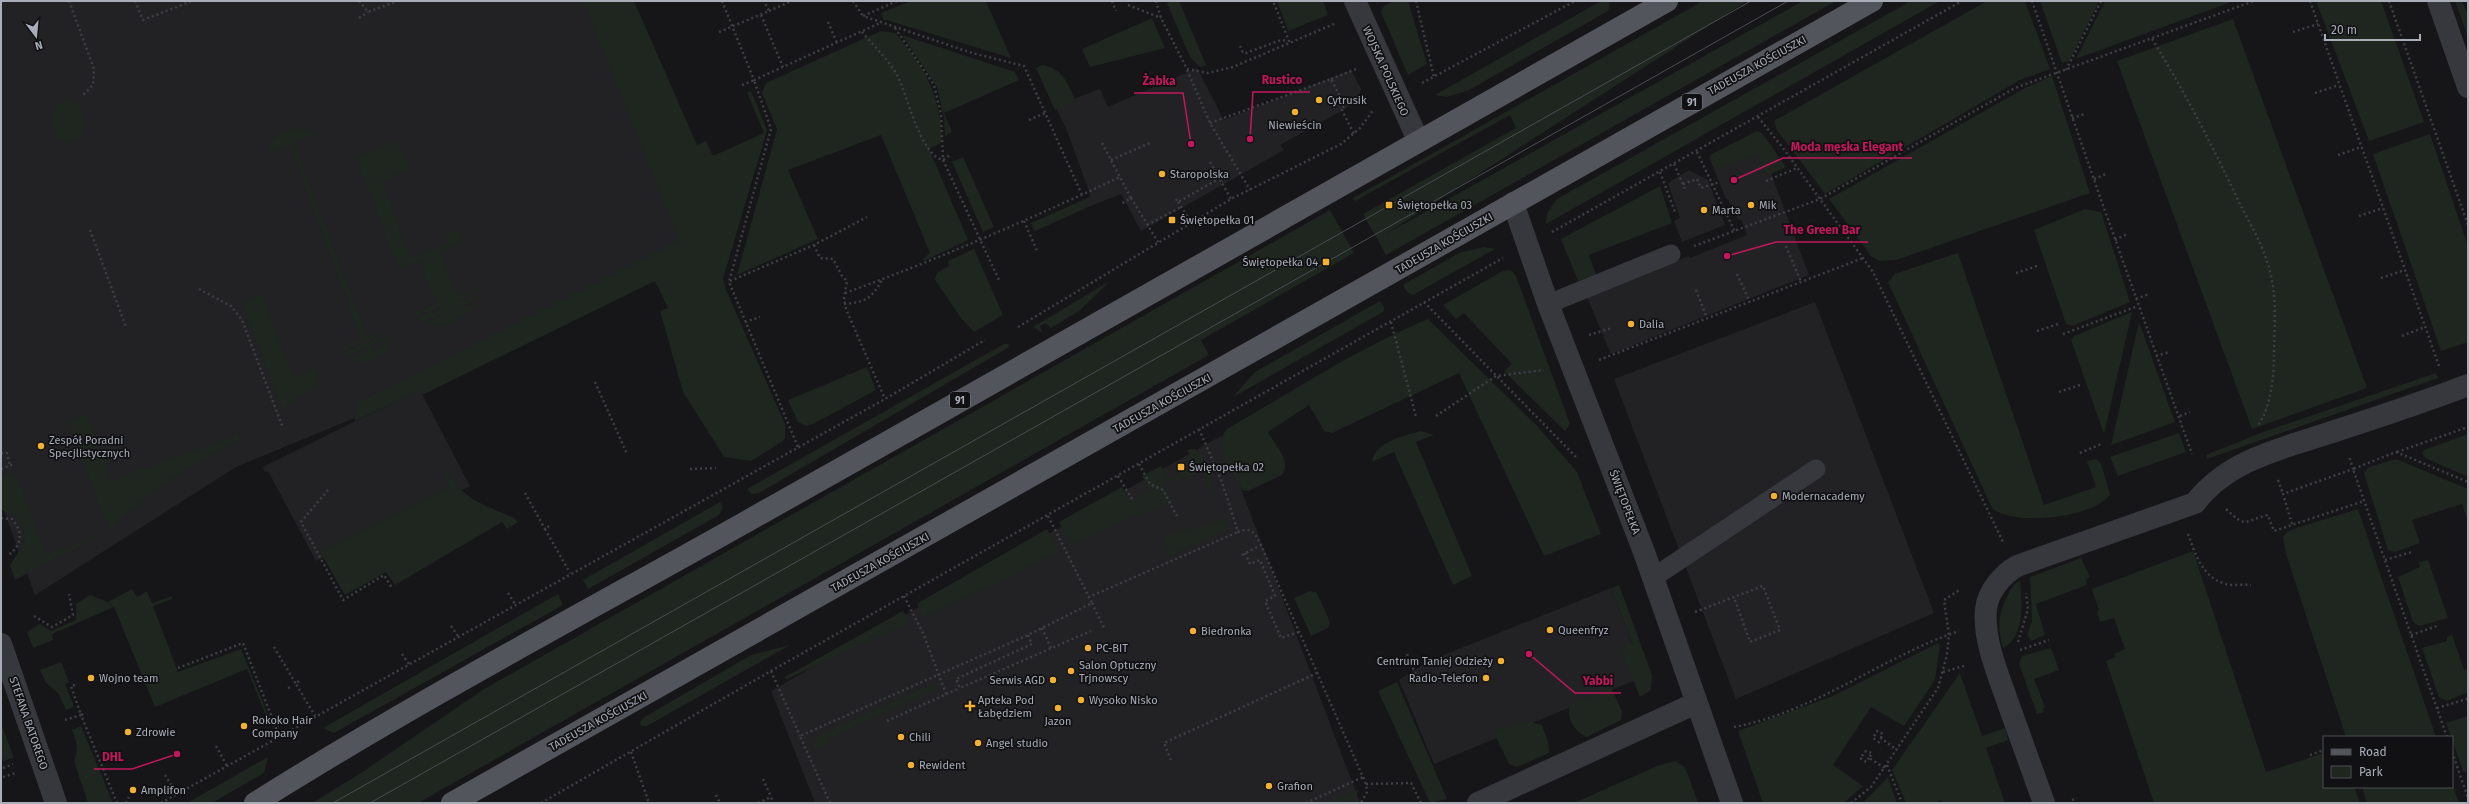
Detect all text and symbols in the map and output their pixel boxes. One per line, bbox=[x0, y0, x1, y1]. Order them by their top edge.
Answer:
north arrow bbox=[16, 16, 56, 56]
scale bar bbox=[2325, 16, 2420, 42]
text: 20 m bbox=[2331, 23, 2357, 37]
street label: WOJSKA POLSKIEGO bbox=[1360, 24, 1411, 118]
street label: TADEUSZA KOŚCIUSZKI bbox=[1705, 32, 1809, 98]
text: N bbox=[33, 38, 44, 52]
callout: Rustico bbox=[1253, 68, 1310, 92]
callout: Żabka bbox=[1134, 69, 1183, 93]
text: Żabka bbox=[1142, 73, 1176, 88]
text: Rustico bbox=[1262, 73, 1302, 87]
place label: Cytrusik bbox=[1327, 94, 1367, 107]
road number: 91 bbox=[1682, 94, 1702, 110]
marker: Cytrusik bbox=[1314, 95, 1324, 105]
marker: Niewieścin bbox=[1290, 107, 1300, 117]
place label: Niewieścin bbox=[1268, 119, 1322, 132]
callout: Moda męska Elegant bbox=[1783, 134, 1912, 158]
text: Moda męska Elegant bbox=[1791, 140, 1904, 154]
place label: Staropolska bbox=[1170, 168, 1229, 181]
marker: Staropolska bbox=[1157, 169, 1167, 179]
place label: Świętopełka 03 bbox=[1397, 198, 1472, 212]
place label: Mik bbox=[1759, 199, 1777, 212]
marker: Świętopełka 03 bbox=[1384, 200, 1394, 210]
marker: Mik bbox=[1746, 200, 1756, 210]
place label: Marta bbox=[1712, 204, 1741, 217]
marker: Marta bbox=[1699, 205, 1709, 215]
street label: TADEUSZA KOŚCIUSZKI bbox=[1393, 209, 1495, 277]
place label: Świętopełka 01 bbox=[1180, 213, 1254, 227]
marker: Świętopełka 01 bbox=[1167, 215, 1177, 225]
callout: The Green Bar bbox=[1776, 218, 1868, 242]
text: The Green Bar bbox=[1784, 223, 1861, 237]
place label: Świętopełka 04 bbox=[1242, 255, 1318, 269]
marker: Świętopełka 04 bbox=[1321, 257, 1331, 267]
place label: Dalia bbox=[1639, 318, 1664, 331]
marker: Dalia bbox=[1626, 319, 1636, 329]
street label: TADEUSZA KOŚCIUSZKI bbox=[1110, 370, 1214, 436]
road number: 91 bbox=[950, 392, 970, 408]
place label: Zespół Poradni Specjlistycznych bbox=[49, 434, 130, 460]
marker: Zespół Poradni Specjlistycznych bbox=[36, 441, 46, 451]
place label: Świętopełka 02 bbox=[1189, 460, 1264, 474]
marker: Świętopełka 02 bbox=[1176, 462, 1186, 472]
street label: ŚWIĘTOPEŁKA bbox=[1606, 468, 1644, 537]
place label: Modernacademy bbox=[1782, 490, 1865, 503]
marker: Modernacademy bbox=[1769, 491, 1779, 501]
street label: TADEUSZA KOŚCIUSZKI bbox=[828, 529, 932, 595]
place label: Queenfryz bbox=[1558, 624, 1609, 637]
place label: Biedronka bbox=[1201, 625, 1252, 638]
marker: Queenfryz bbox=[1545, 625, 1555, 635]
marker: Biedronka bbox=[1188, 626, 1198, 636]
place label: PC-BIT bbox=[1096, 642, 1128, 655]
marker: PC-BIT bbox=[1083, 643, 1093, 653]
place label: Centrum Taniej Odzieży bbox=[1377, 655, 1494, 668]
marker: Centrum Taniej Odzieży bbox=[1496, 656, 1506, 666]
place label: Salon Optuczny Trjnowscy bbox=[1079, 659, 1157, 685]
marker: Salon Optuczny Trjnowscy bbox=[1066, 666, 1076, 676]
callout: Yabbi bbox=[1575, 669, 1621, 693]
place label: Wojno team bbox=[99, 672, 158, 685]
place label: Radio-Telefon bbox=[1409, 672, 1478, 685]
marker: Wojno team bbox=[86, 673, 96, 683]
marker: Radio-Telefon bbox=[1481, 673, 1491, 683]
place label: Serwis AGD bbox=[990, 674, 1045, 687]
text: Yabbi bbox=[1582, 674, 1613, 688]
street label: STEFANA BATOREGO bbox=[7, 675, 51, 771]
marker: Serwis AGD bbox=[1048, 675, 1058, 685]
street label: TADEUSZA KOŚCIUSZKI bbox=[546, 688, 650, 754]
place label: Apteka Pod Łabędziem bbox=[978, 694, 1034, 720]
place label: Wysoko Nisko bbox=[1089, 694, 1158, 707]
marker: Wysoko Nisko bbox=[1076, 695, 1086, 705]
marker: Apteka Pod Łabędziem bbox=[965, 701, 975, 711]
marker: Jazon bbox=[1053, 703, 1063, 713]
place label: Rokoko Hair Company bbox=[252, 714, 313, 740]
place label: Jazon bbox=[1045, 715, 1071, 728]
marker: Rokoko Hair Company bbox=[239, 721, 249, 731]
place label: Zdrowie bbox=[136, 726, 175, 739]
marker: Zdrowie bbox=[123, 727, 133, 737]
place label: Chili bbox=[909, 731, 931, 744]
marker: Chili bbox=[896, 732, 906, 742]
legend bbox=[2323, 736, 2453, 788]
place label: Angel studio bbox=[986, 737, 1048, 750]
marker: Angel studio bbox=[973, 738, 983, 748]
callout: DHL bbox=[94, 745, 132, 769]
text: Road bbox=[2359, 745, 2387, 759]
text: DHL bbox=[102, 750, 124, 764]
place label: Rewident bbox=[919, 759, 965, 772]
marker: Rewident bbox=[906, 760, 916, 770]
text: Park bbox=[2359, 765, 2383, 779]
place label: Grafion bbox=[1277, 780, 1313, 793]
marker: Grafion bbox=[1264, 781, 1274, 791]
place label: Amplifon bbox=[141, 784, 186, 797]
marker: Amplifon bbox=[128, 785, 138, 795]

